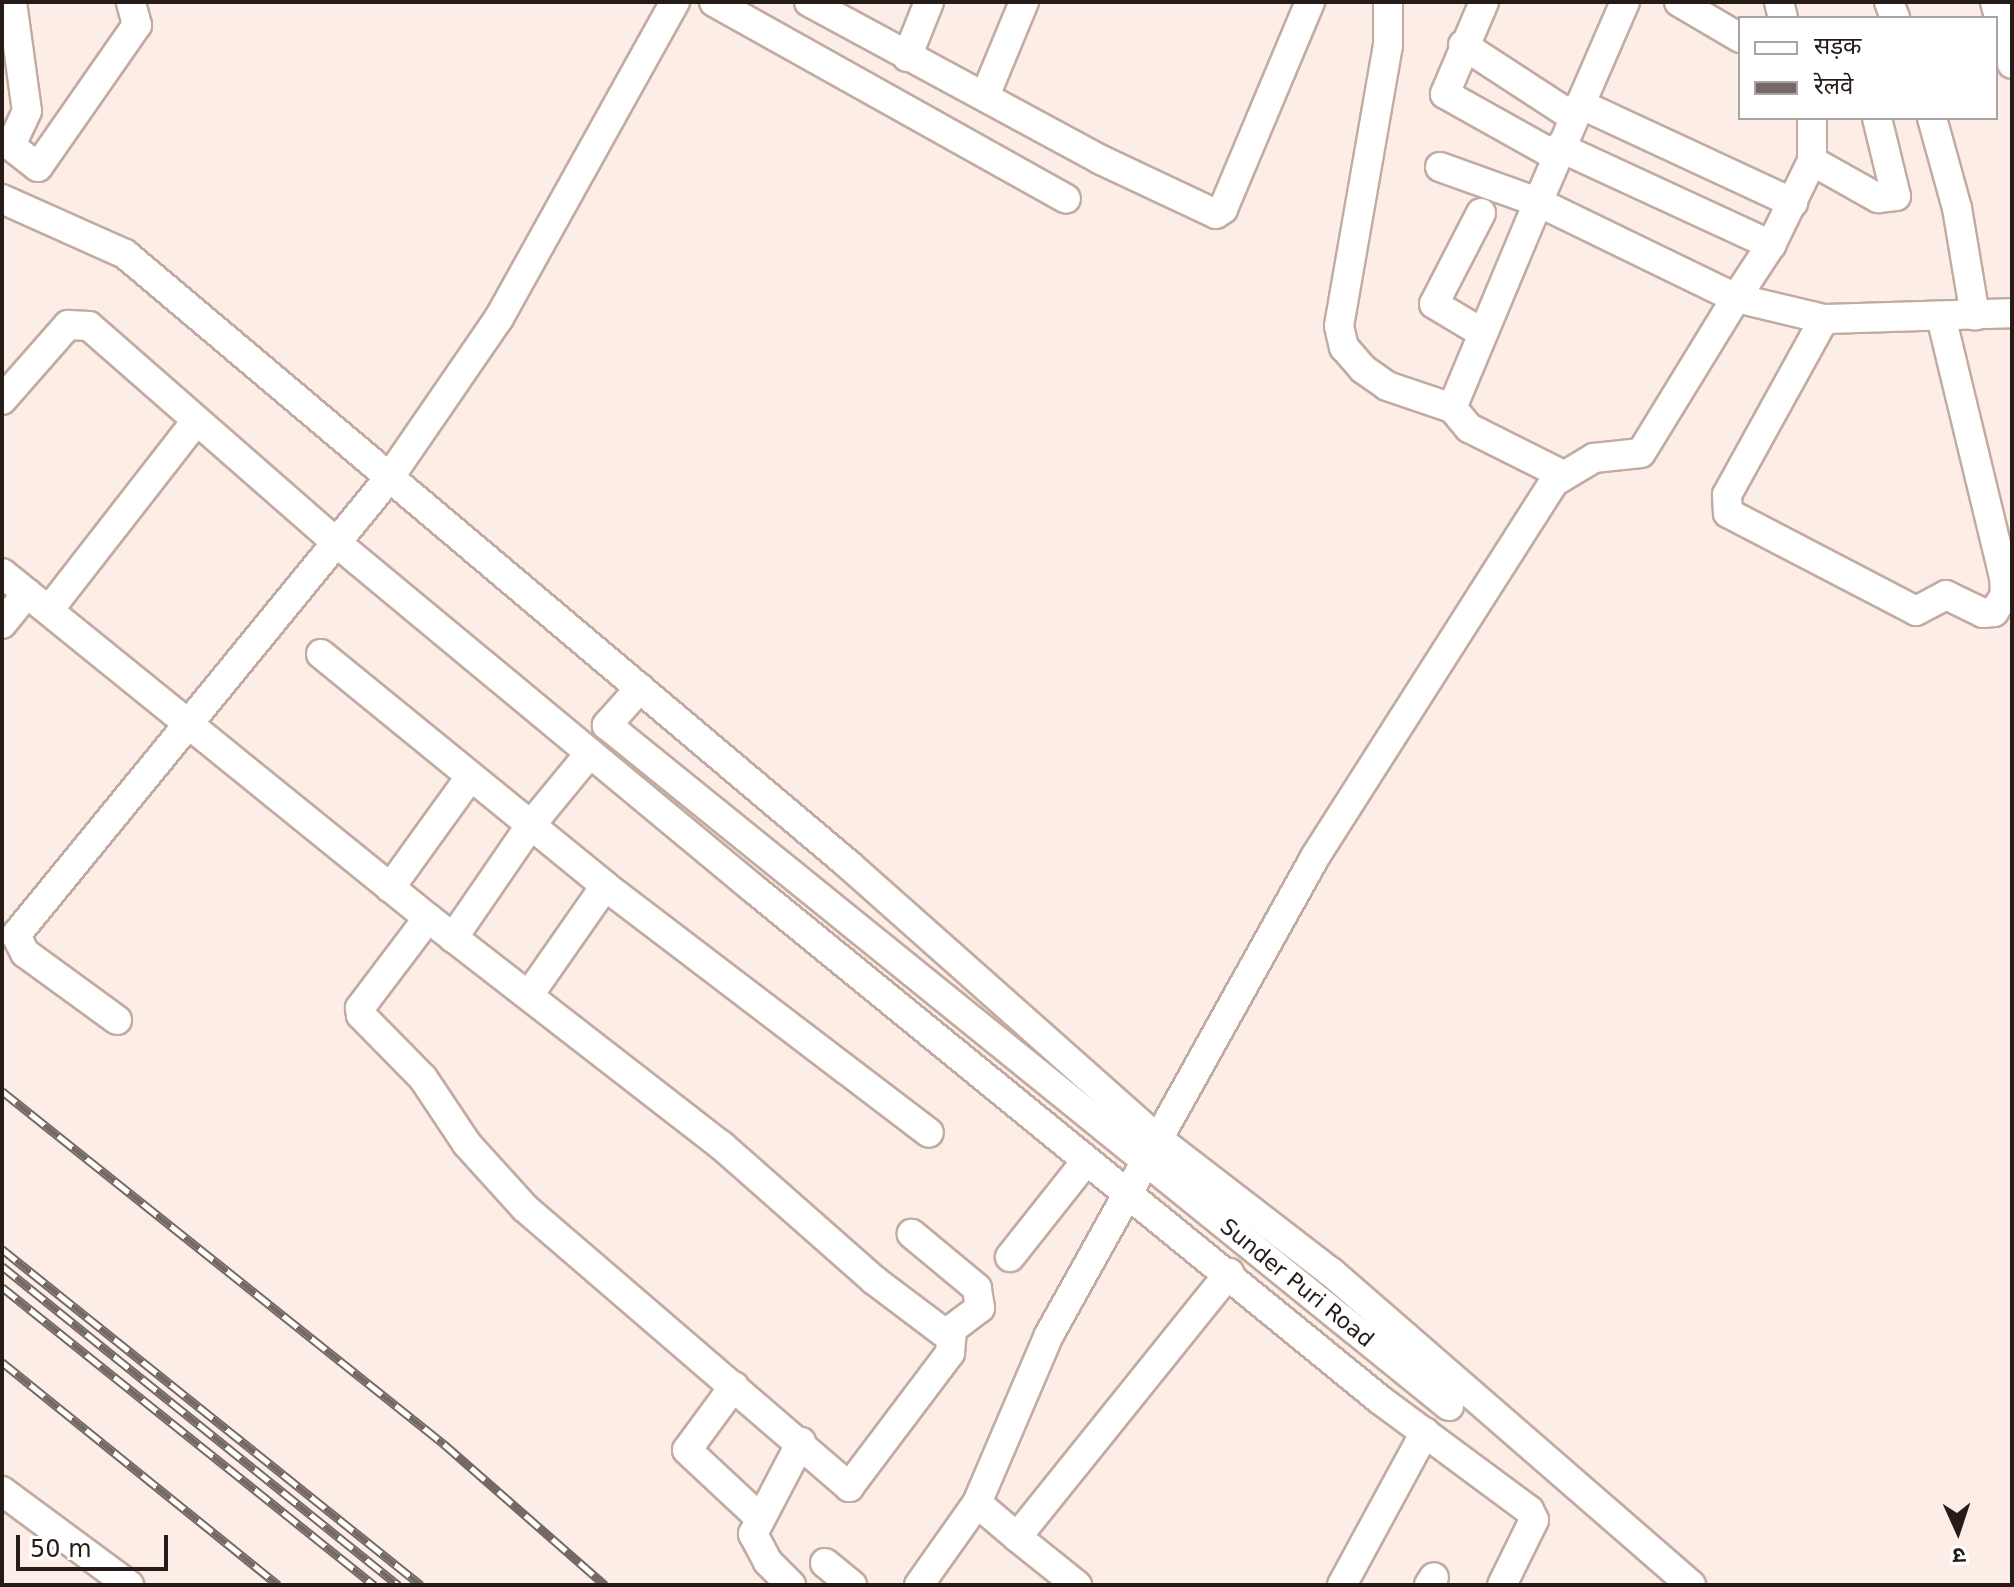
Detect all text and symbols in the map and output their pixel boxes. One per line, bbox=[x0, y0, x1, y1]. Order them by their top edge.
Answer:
legend bbox=[1738, 16, 1998, 120]
text: सड़क bbox=[1814, 32, 1862, 60]
text: रेलवे bbox=[1814, 72, 1853, 100]
street label: Sunder Puri Road bbox=[1215, 1213, 1379, 1353]
north arrow bbox=[1918, 1491, 1998, 1571]
scale bar bbox=[20, 1519, 172, 1569]
text: 50 m bbox=[30, 1535, 92, 1563]
text: उ bbox=[1952, 1543, 1966, 1568]

